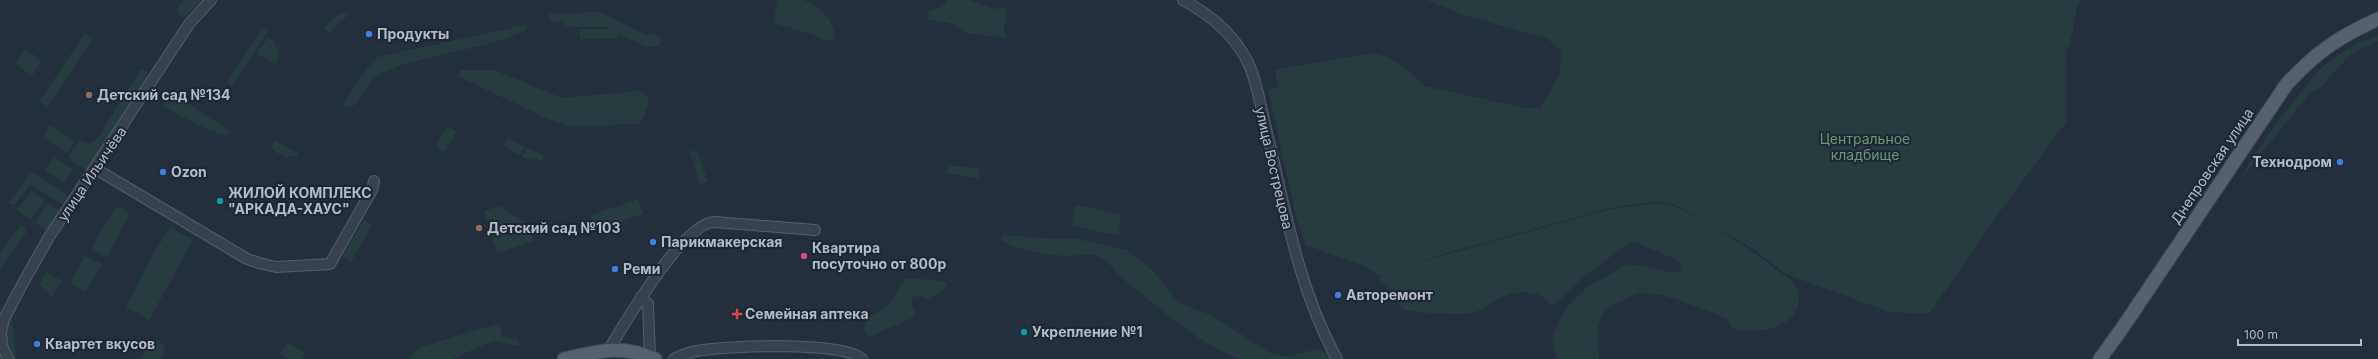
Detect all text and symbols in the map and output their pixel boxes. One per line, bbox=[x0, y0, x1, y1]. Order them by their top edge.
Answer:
place label: Продукты bbox=[377, 25, 449, 42]
marker: Продукты bbox=[364, 29, 374, 39]
place label: Детский сад №134 bbox=[97, 86, 231, 103]
marker: Детский сад №134 bbox=[84, 90, 94, 100]
street label: улица Вострецова bbox=[1252, 105, 1297, 231]
street label: Днепровская улица bbox=[2167, 105, 2257, 227]
street label: улица Ильичёва bbox=[54, 123, 130, 224]
park label: Центральное кладбище bbox=[1820, 130, 1910, 163]
place label: Технодром bbox=[2252, 153, 2332, 170]
marker: Технодром bbox=[2335, 157, 2345, 167]
place label: Ozon bbox=[171, 163, 207, 180]
marker: Ozon bbox=[158, 167, 168, 177]
place label: ЖИЛОЙ КОМПЛЕКС "АРКАДА-ХАУС" bbox=[228, 183, 372, 217]
marker: ЖИЛОЙ КОМПЛЕКС "АРКАДА-ХАУС" bbox=[215, 196, 225, 206]
place label: Детский сад №103 bbox=[487, 219, 621, 236]
marker: Детский сад №103 bbox=[474, 223, 484, 233]
place label: Парикмакерская bbox=[661, 233, 782, 250]
marker: Парикмакерская bbox=[648, 237, 658, 247]
place label: Квартира посуточно от 800р bbox=[812, 239, 946, 272]
marker: Квартира посуточно от 800р bbox=[799, 251, 809, 261]
place label: Реми bbox=[623, 260, 660, 277]
marker: Реми bbox=[610, 264, 620, 274]
place label: Авторемонт bbox=[1346, 286, 1433, 303]
marker: Авторемонт bbox=[1333, 290, 1343, 300]
place label: Семейная аптека bbox=[745, 305, 869, 322]
marker: Семейная аптека bbox=[732, 309, 742, 319]
scale bar bbox=[2238, 321, 2361, 347]
place label: Укрепление №1 bbox=[1032, 323, 1142, 340]
marker: Укрепление №1 bbox=[1019, 327, 1029, 337]
text: 100 m bbox=[2244, 327, 2278, 342]
place label: Квартет вкусов bbox=[45, 335, 155, 352]
marker: Квартет вкусов bbox=[32, 339, 42, 349]

